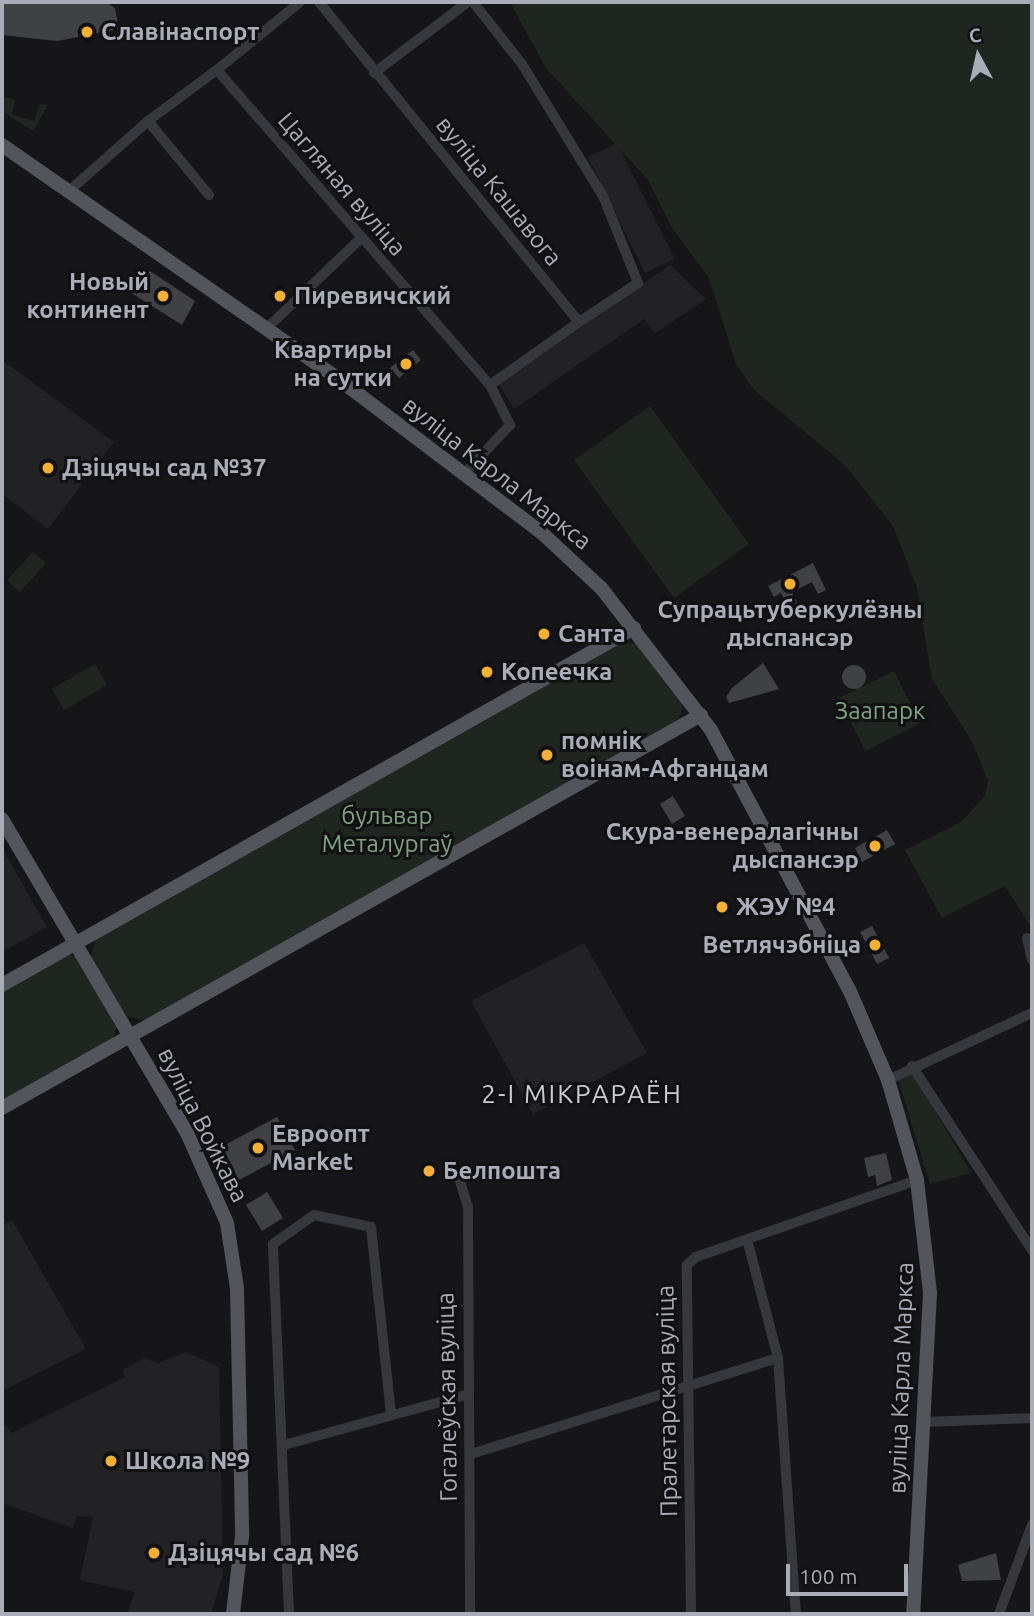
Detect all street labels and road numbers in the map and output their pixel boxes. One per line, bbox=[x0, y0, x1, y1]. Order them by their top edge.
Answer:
street label: Цагляная вуліца bbox=[272, 106, 412, 262]
street label: вуліца Кашавога bbox=[430, 110, 568, 272]
street label: вуліца Карла Маркса bbox=[397, 390, 597, 556]
street label: вуліца Войкава bbox=[152, 1043, 254, 1207]
street label: вуліца Карла Маркса bbox=[883, 1262, 919, 1494]
street label: Пралетарская вуліца bbox=[651, 1285, 683, 1517]
street label: Гогалеўская вуліца bbox=[431, 1292, 463, 1502]

